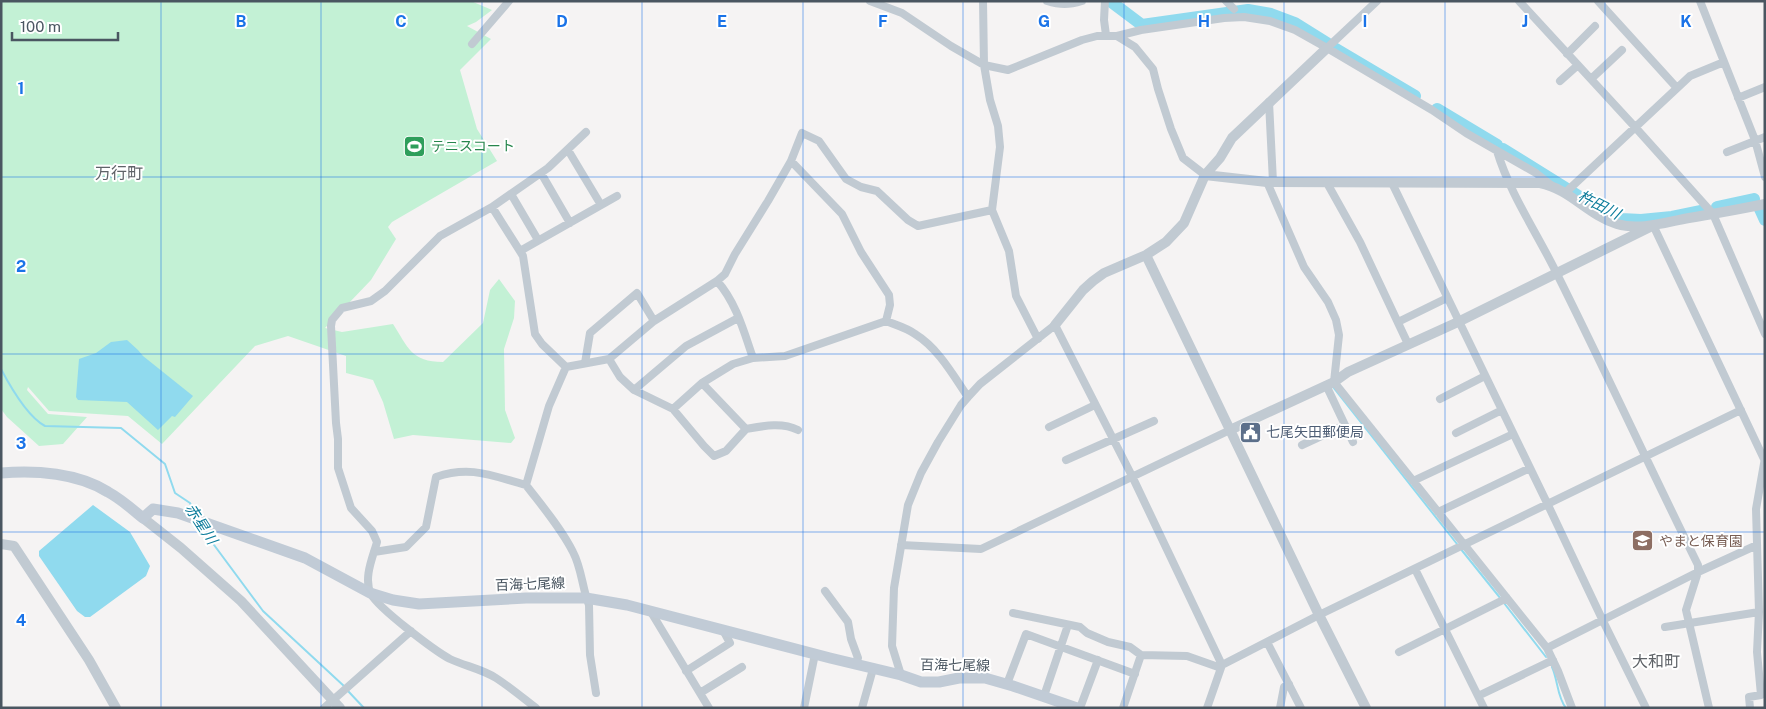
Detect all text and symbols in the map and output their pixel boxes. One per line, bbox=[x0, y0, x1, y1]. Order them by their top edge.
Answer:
scale bar bbox=[12, 10, 119, 42]
text: B bbox=[236, 12, 247, 31]
text: C bbox=[395, 12, 407, 31]
text: D bbox=[556, 12, 568, 31]
text: E bbox=[717, 12, 727, 31]
text: F bbox=[878, 12, 888, 31]
text: G bbox=[1038, 12, 1050, 31]
text: H bbox=[1198, 12, 1210, 31]
text: I bbox=[1363, 12, 1367, 31]
text: J bbox=[1522, 12, 1528, 31]
text: K bbox=[1680, 12, 1692, 31]
text: 100 m bbox=[20, 18, 61, 35]
text: 1 bbox=[18, 79, 24, 98]
sports icon: テニスコート bbox=[403, 134, 427, 158]
place label: テニスコート bbox=[431, 138, 515, 154]
district label: 万行町 bbox=[95, 164, 143, 183]
water label: 杵田川 bbox=[1575, 187, 1625, 223]
text: 2 bbox=[16, 257, 26, 276]
public building icon: 七尾矢田郵便局 bbox=[1238, 420, 1262, 444]
place label: 七尾矢田郵便局 bbox=[1266, 424, 1364, 440]
text: 3 bbox=[16, 434, 26, 453]
water label: 赤星川 bbox=[182, 500, 222, 549]
school or university icon: やまと保育園 bbox=[1631, 529, 1655, 553]
place label: やまと保育園 bbox=[1659, 533, 1743, 549]
street label: 百海七尾線 bbox=[495, 575, 565, 593]
text: 4 bbox=[16, 611, 27, 630]
district label: 大和町 bbox=[1632, 652, 1680, 671]
street label: 百海七尾線 bbox=[920, 656, 990, 674]

